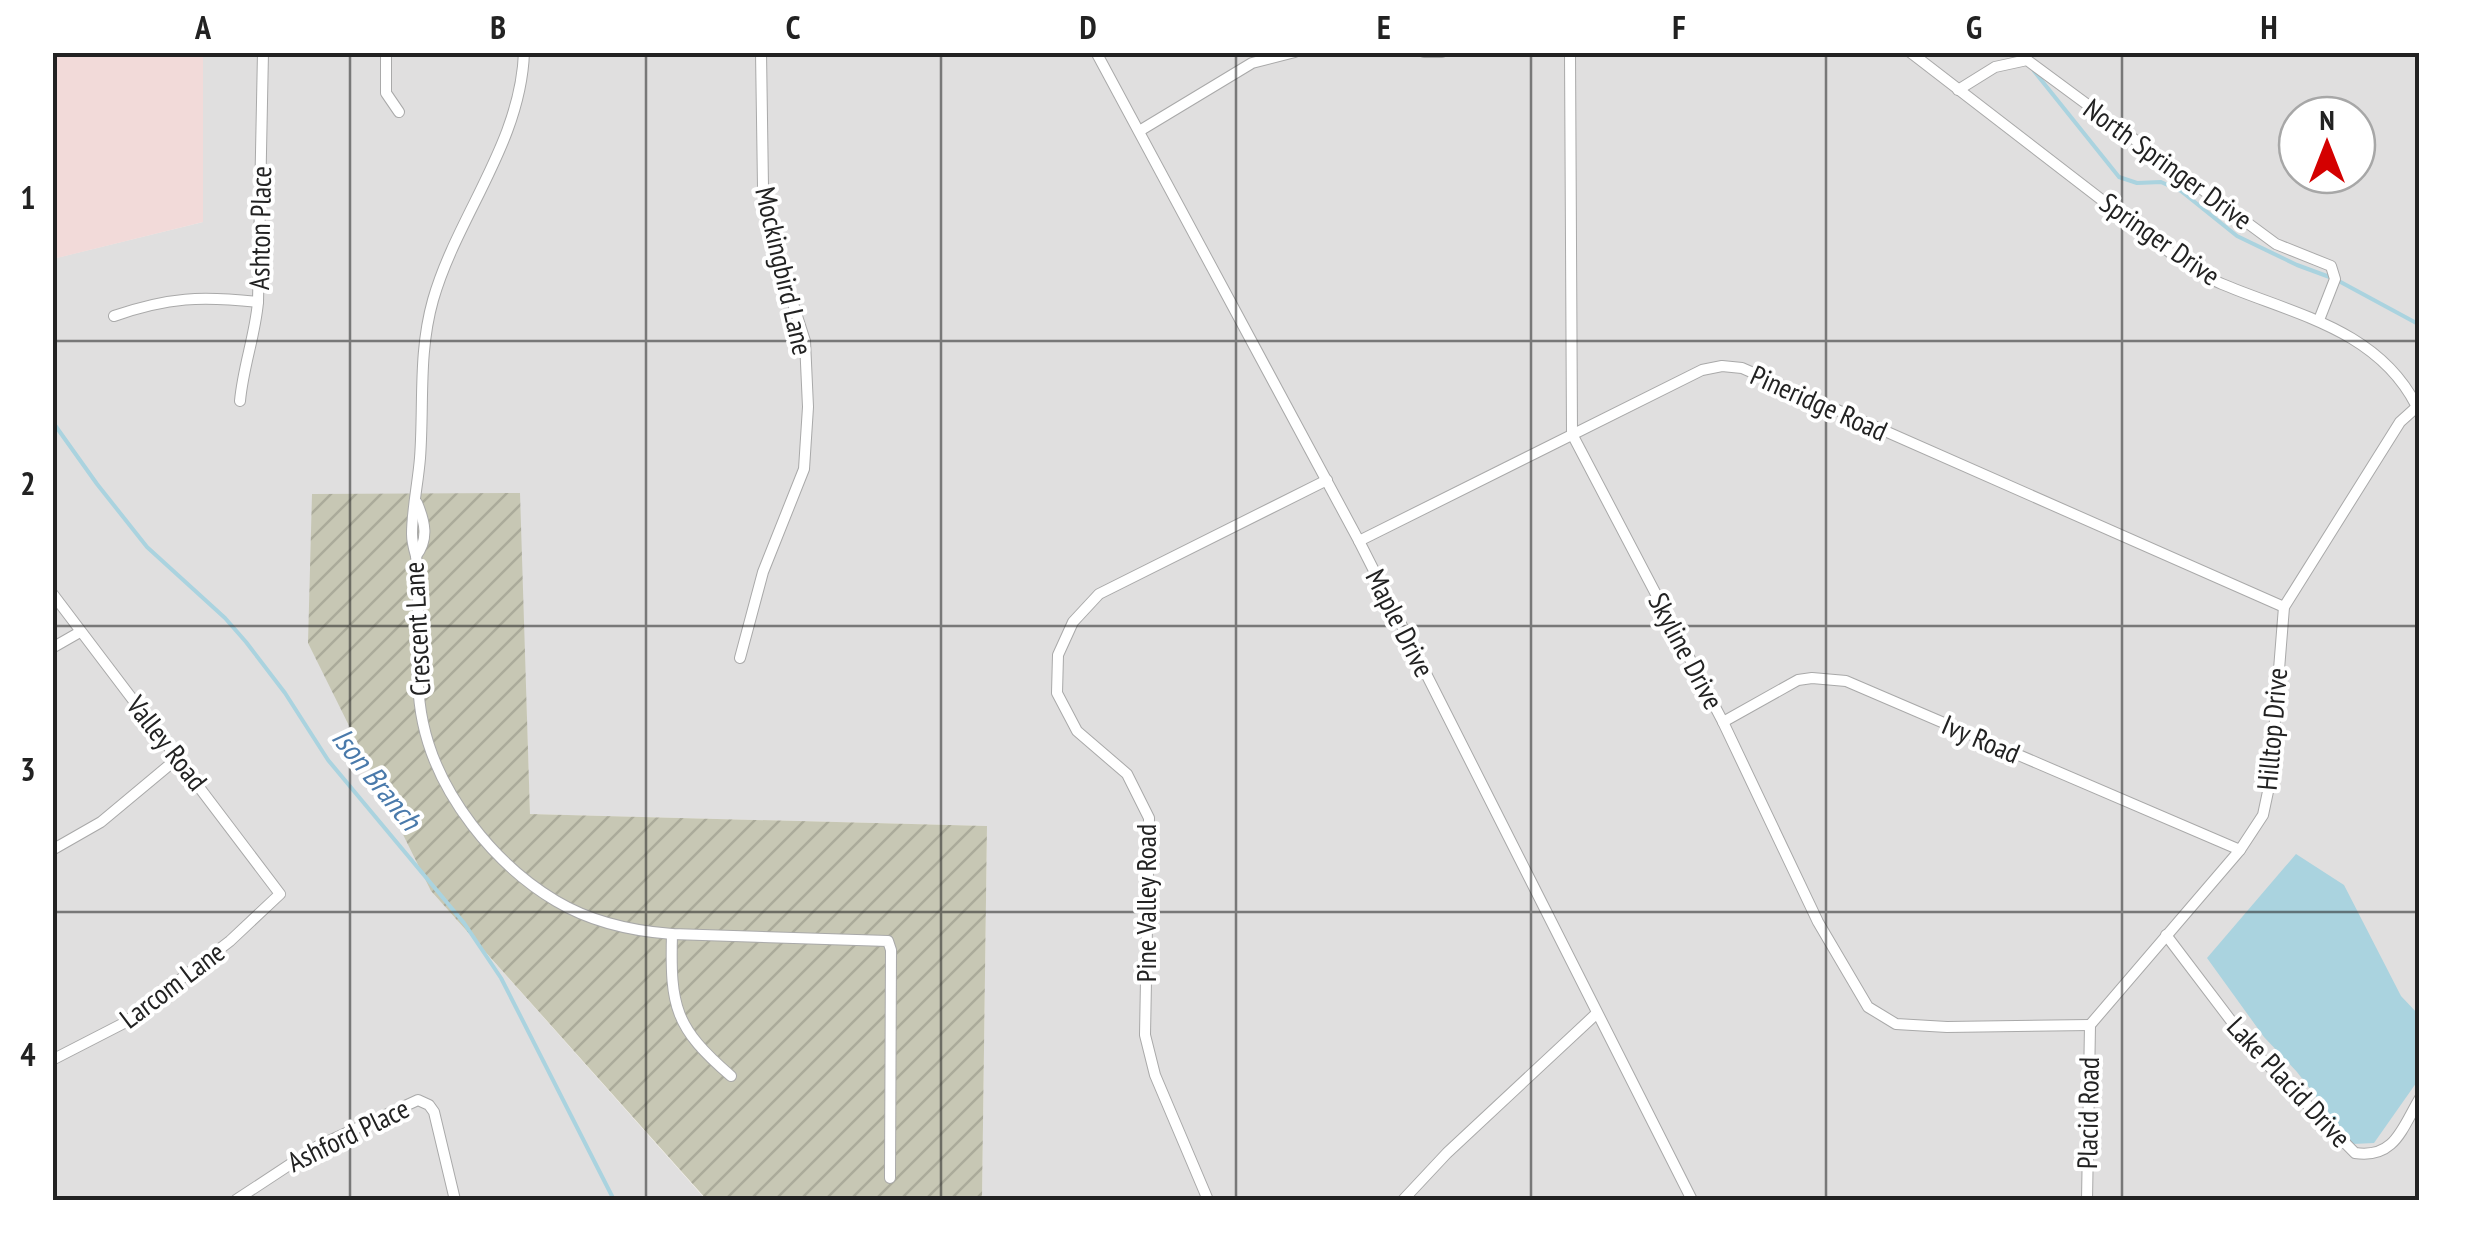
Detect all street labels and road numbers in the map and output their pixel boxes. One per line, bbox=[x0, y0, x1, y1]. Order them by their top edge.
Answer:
street label: North Springer Drive bbox=[2077, 90, 2260, 237]
street label: Ashton Place bbox=[240, 166, 279, 290]
street label: Mockingbird Lane bbox=[747, 183, 822, 359]
street label: Springer Drive bbox=[2093, 184, 2228, 293]
street label: Pineridge Road bbox=[1745, 356, 1893, 449]
street label: Crescent Lane bbox=[395, 561, 438, 697]
street label: Maple Drive bbox=[1358, 563, 1443, 683]
street label: Skyline Drive bbox=[1640, 586, 1733, 715]
street label: Hilltop Drive bbox=[2248, 666, 2295, 792]
street label: Valley Road bbox=[118, 687, 216, 798]
street label: Ivy Road bbox=[1937, 706, 2026, 771]
street label: Pine Valley Road bbox=[1127, 824, 1164, 982]
street label: Larcom Lane bbox=[112, 933, 232, 1036]
street label: Lake Placid Drive bbox=[2219, 1008, 2359, 1155]
street label: Placid Road bbox=[2068, 1057, 2107, 1169]
street label: Ashford Place bbox=[281, 1089, 415, 1180]

